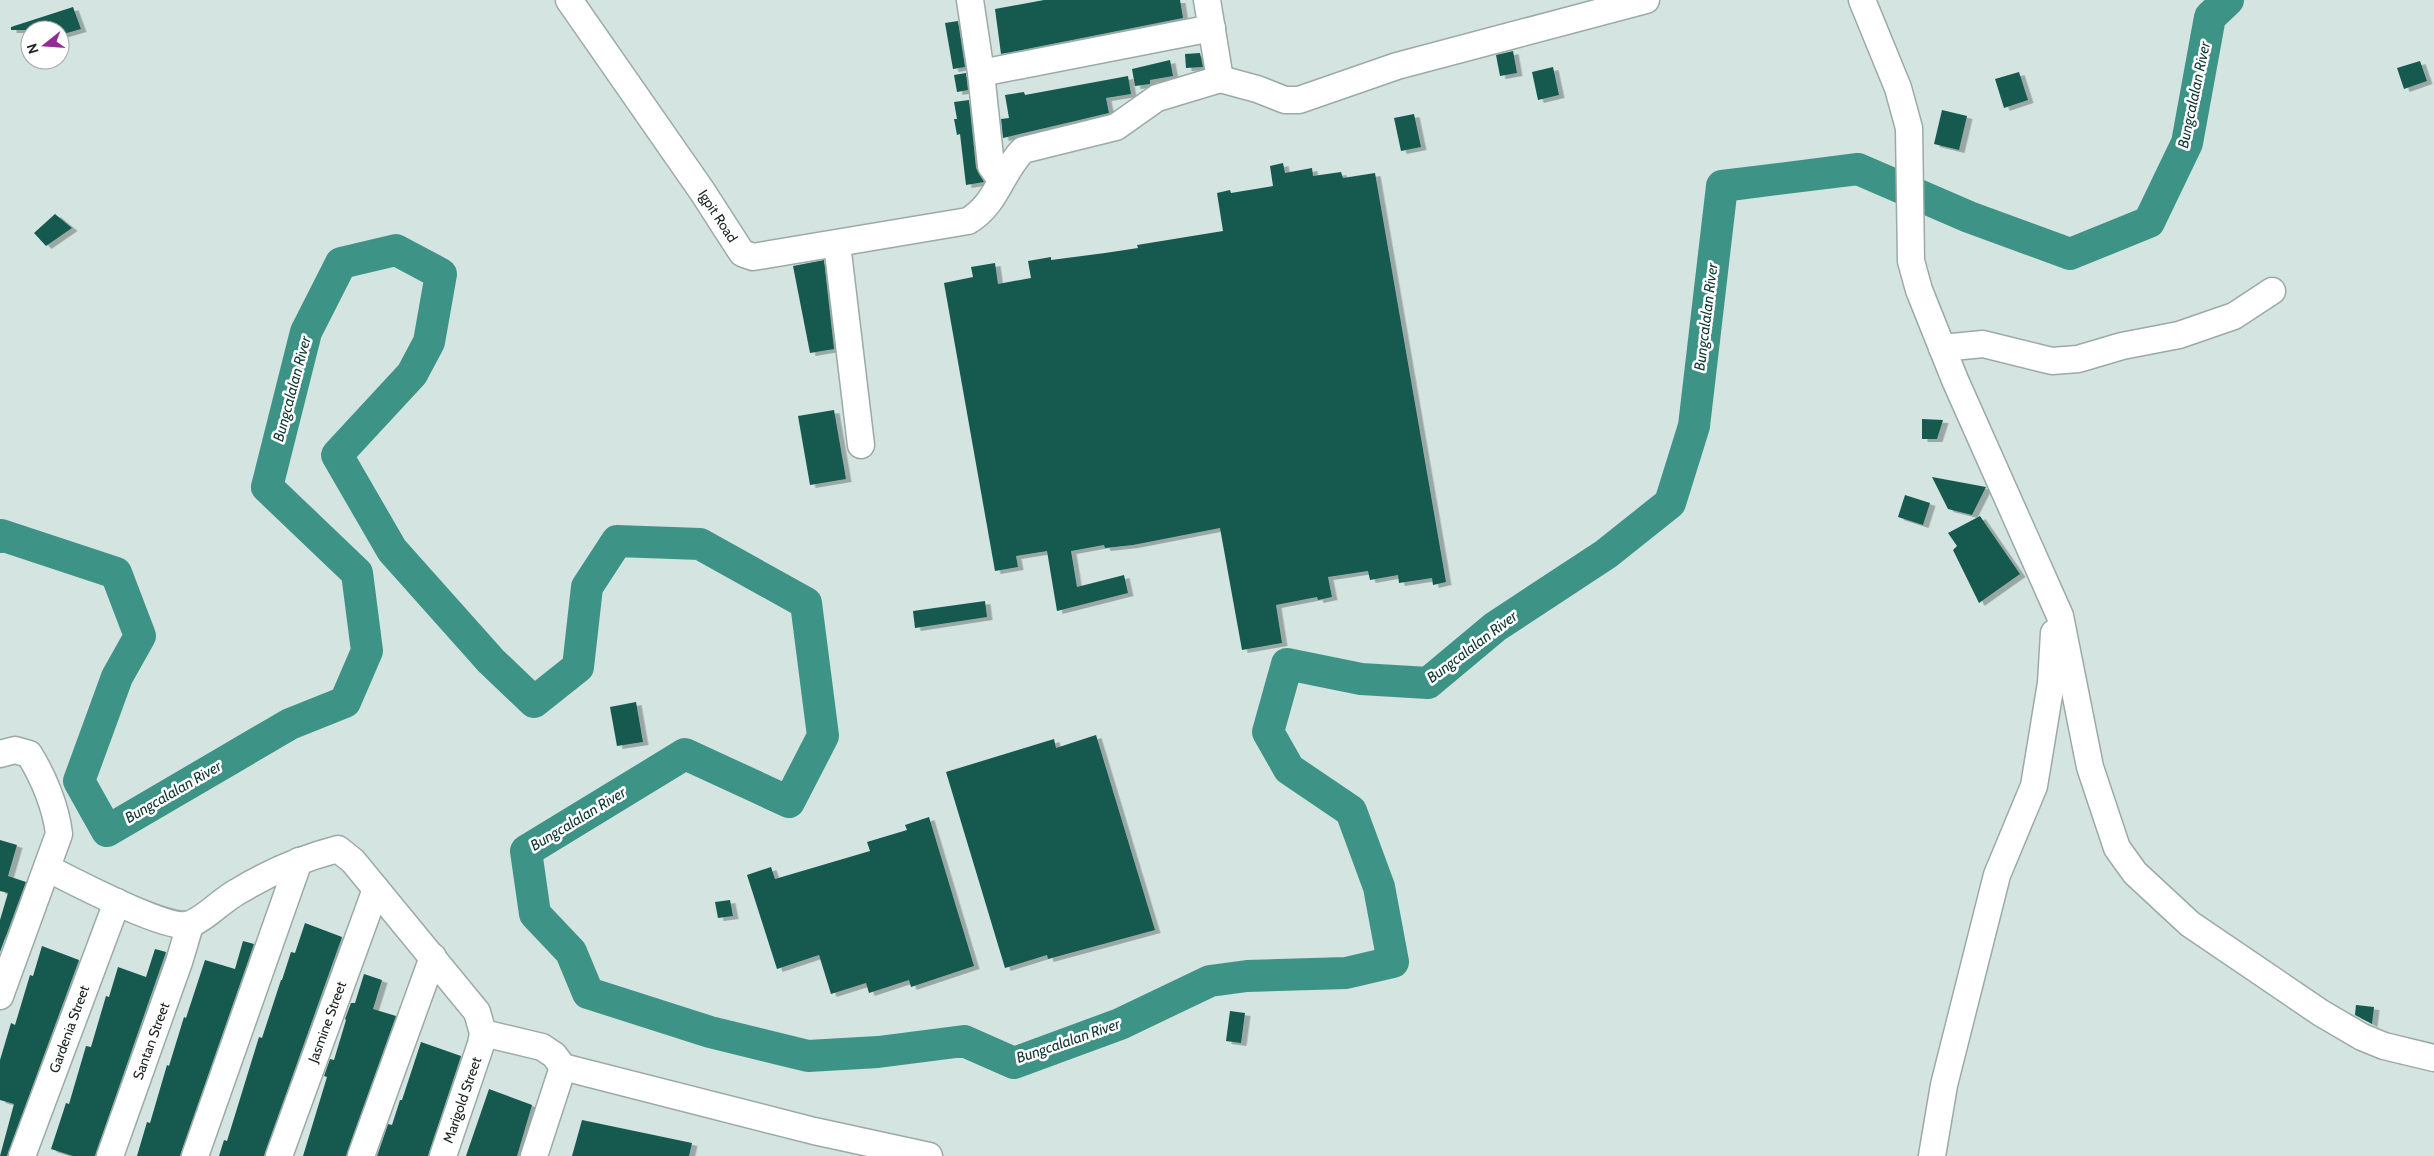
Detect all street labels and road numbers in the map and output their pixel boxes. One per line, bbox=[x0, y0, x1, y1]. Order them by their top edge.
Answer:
street label: Igpit Road bbox=[694, 186, 742, 246]
street label: Jasmine Street bbox=[304, 979, 350, 1066]
street label: Gardenia Street bbox=[45, 982, 93, 1075]
street label: Santan Street bbox=[129, 1000, 173, 1082]
street label: Marigold Street bbox=[439, 1054, 485, 1146]

